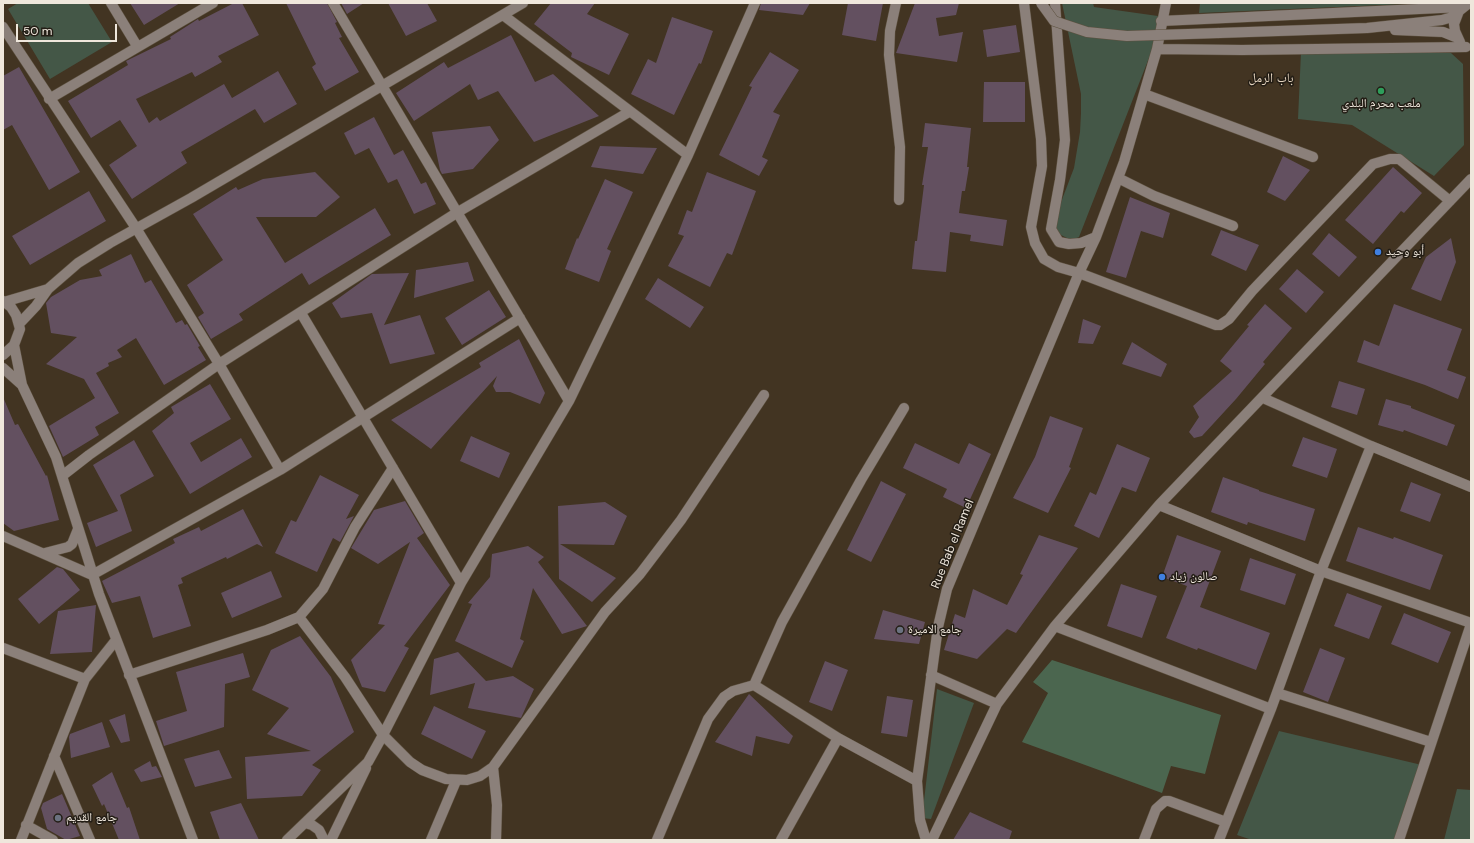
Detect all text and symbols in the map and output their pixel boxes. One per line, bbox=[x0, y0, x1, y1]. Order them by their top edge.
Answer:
scale bar bbox=[18, 16, 119, 42]
text: 50 m bbox=[23, 23, 52, 39]
district label: باب الرمل bbox=[1248, 71, 1294, 87]
marker: ملعب محرم البلدي bbox=[1376, 86, 1386, 96]
place label: ملعب محرم البلدي bbox=[1342, 97, 1420, 111]
place label: أبو وحيد bbox=[1386, 245, 1424, 259]
marker: أبو وحيد bbox=[1373, 247, 1383, 257]
street label: Rue Bab el Ramel bbox=[929, 497, 977, 591]
place label: صالون زياد bbox=[1170, 570, 1218, 584]
marker: صالون زياد bbox=[1157, 572, 1167, 582]
place label: جامع الاميرة bbox=[908, 623, 962, 637]
marker: جامع الاميرة bbox=[895, 625, 905, 635]
place label: جامع القديم bbox=[66, 811, 117, 825]
marker: جامع القديم bbox=[53, 813, 63, 823]

